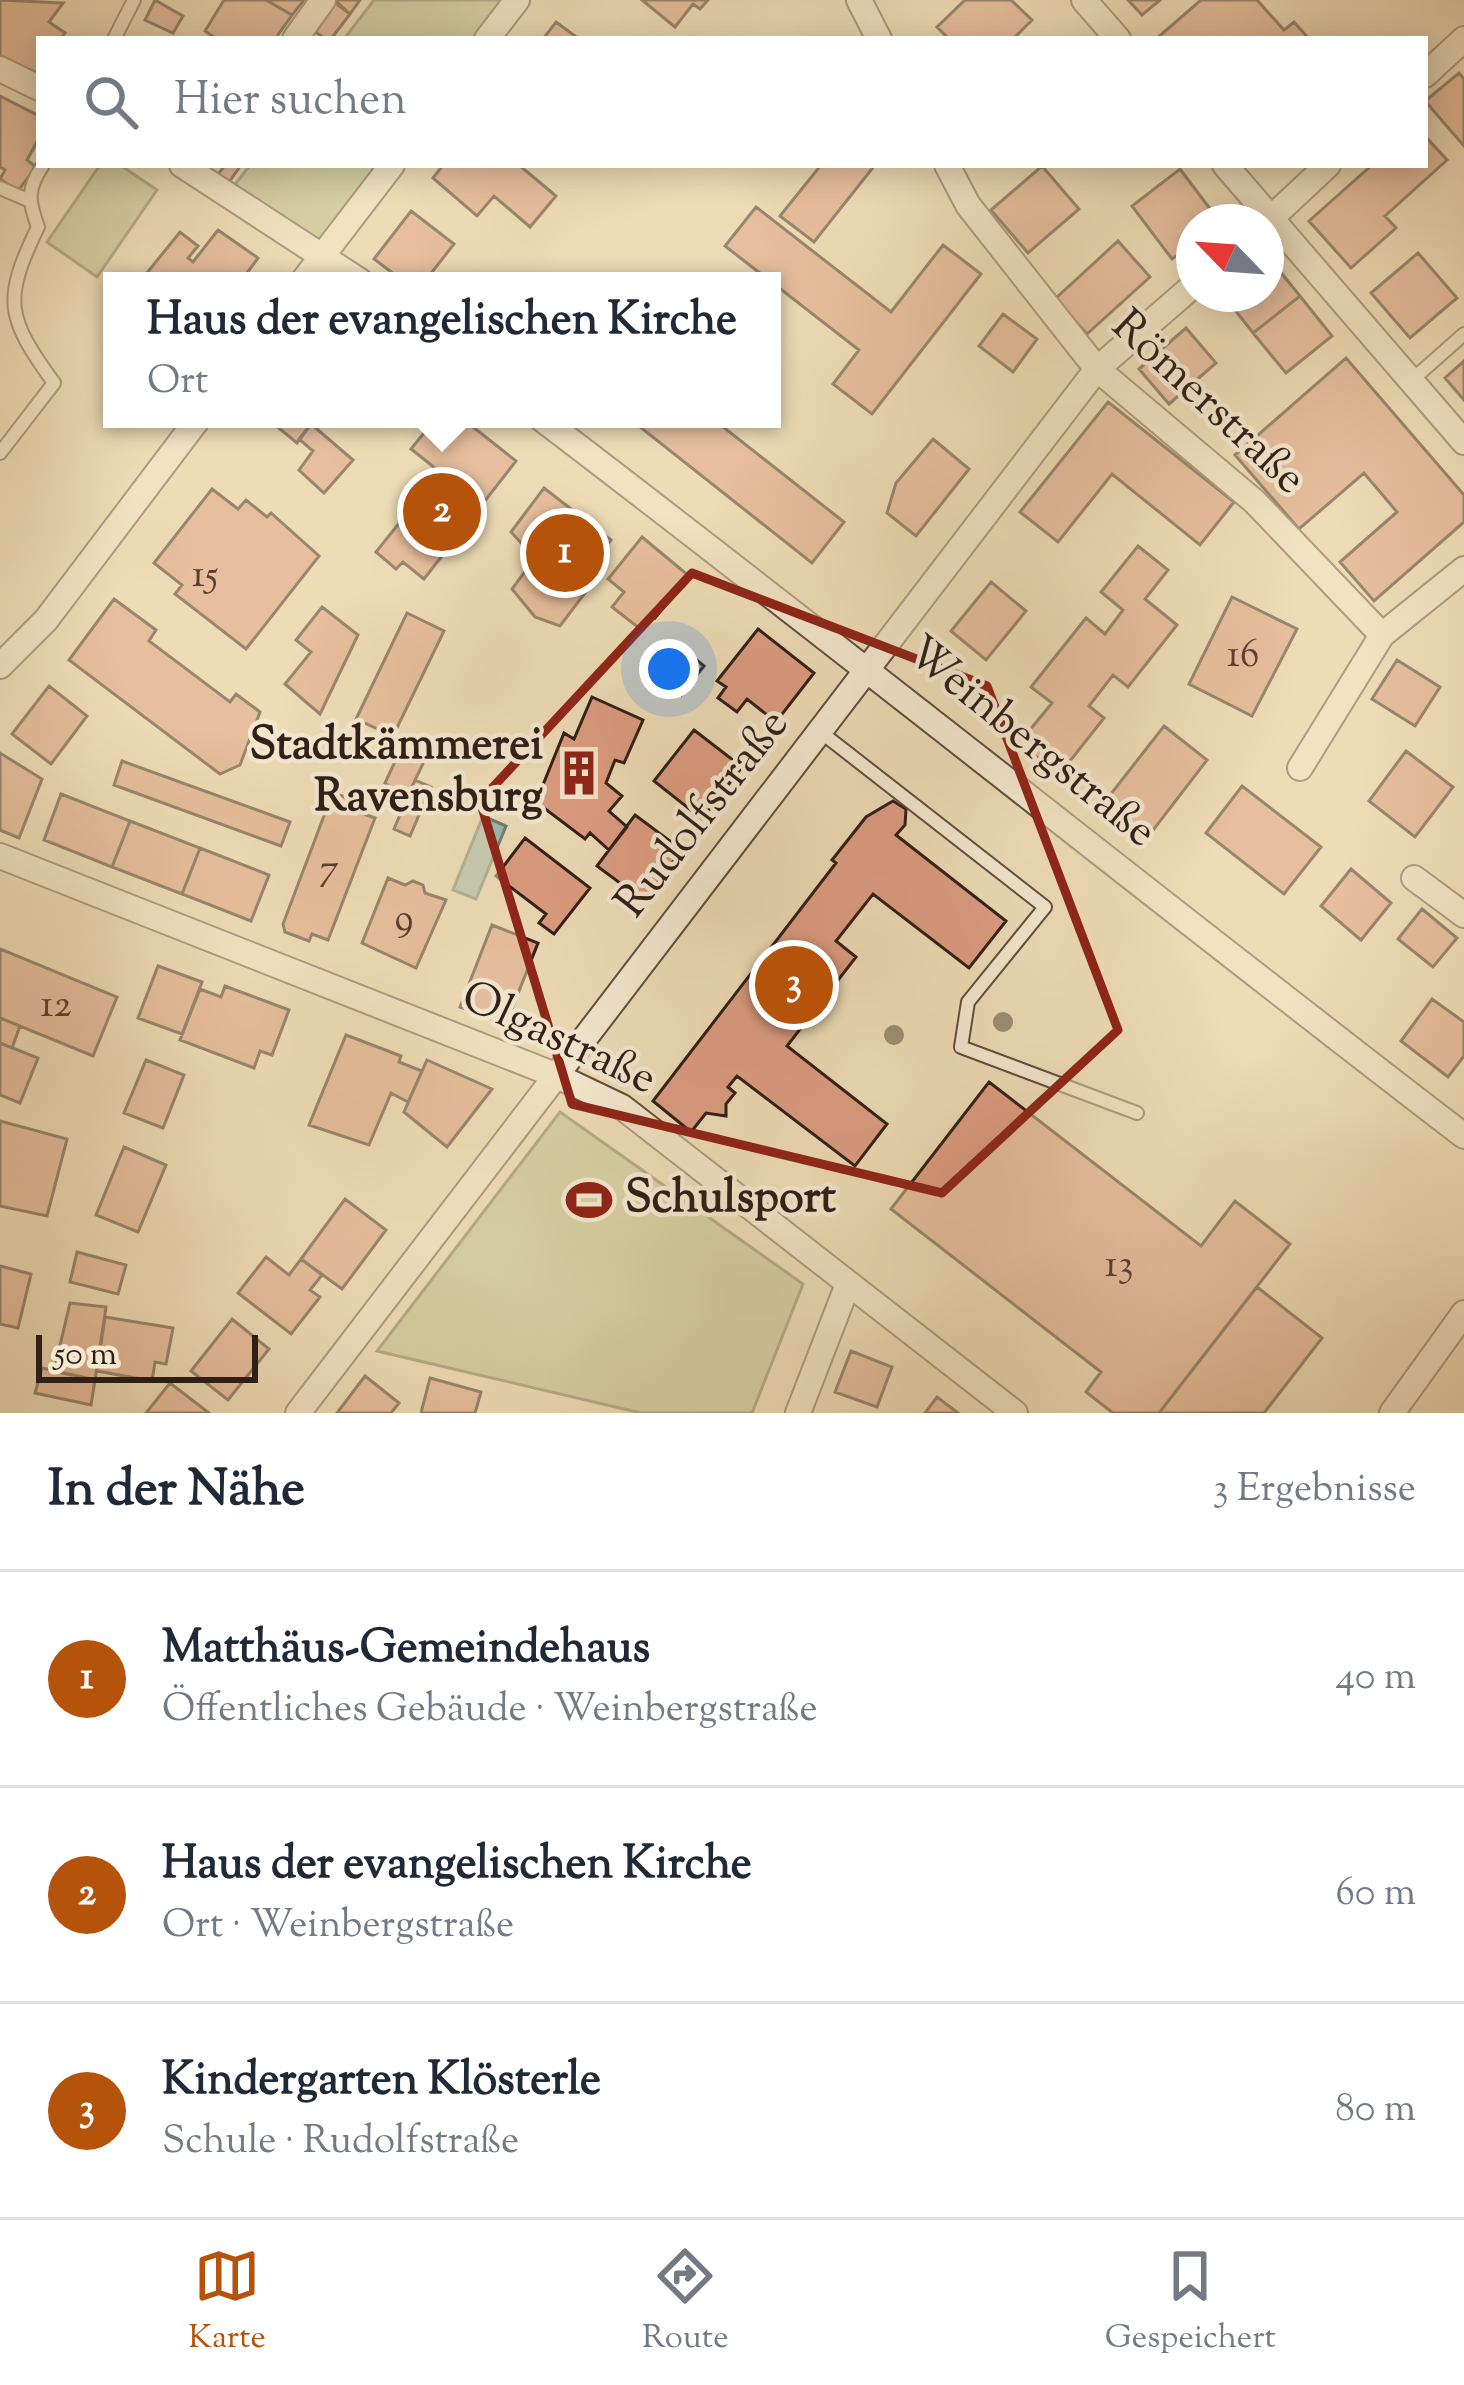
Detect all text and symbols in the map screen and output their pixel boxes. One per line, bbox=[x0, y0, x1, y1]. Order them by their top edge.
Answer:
search box bbox=[36, 36, 1428, 168]
icon: search bbox=[78, 69, 144, 135]
text: Hier suchen bbox=[174, 70, 407, 135]
north arrow bbox=[1176, 204, 1284, 312]
popup bbox=[103, 272, 781, 428]
text: Haus der evangelischen Kirche bbox=[147, 290, 737, 355]
street label: Römerstraße bbox=[1095, 296, 1319, 512]
text: Ort bbox=[147, 355, 208, 411]
pin: 2 bbox=[403, 467, 481, 557]
pin: 1 bbox=[526, 508, 604, 598]
house number: 15 bbox=[192, 549, 218, 605]
street label: Weinbergstraße bbox=[891, 623, 1169, 865]
house number: 16 bbox=[1227, 629, 1259, 685]
your location bbox=[639, 639, 699, 699]
street label: Rudolfstraße bbox=[602, 697, 806, 933]
place label: Stadtkämmerei Ravensburg bbox=[249, 715, 543, 832]
building icon: Stadtkämmerei Ravensburg bbox=[554, 748, 604, 798]
house number: 7 bbox=[319, 843, 339, 899]
house number: 9 bbox=[395, 893, 413, 949]
pin: 3 bbox=[755, 940, 833, 1030]
street label: Olgastraße bbox=[450, 966, 666, 1114]
house number: 12 bbox=[40, 979, 72, 1035]
place label: Schulsport bbox=[625, 1168, 837, 1233]
sports icon: Schulsport bbox=[564, 1175, 614, 1225]
house number: 13 bbox=[1104, 1239, 1134, 1295]
scale bar bbox=[36, 1329, 258, 1382]
text: 50 m bbox=[54, 1332, 117, 1380]
text: In der Nähe bbox=[48, 1455, 305, 1528]
text: 3 Ergebnisse bbox=[1213, 1463, 1416, 1519]
text: Matthäus-Gemeindehaus bbox=[162, 1618, 650, 1683]
text: 1 bbox=[80, 1651, 94, 1707]
text: 40 m bbox=[1336, 1651, 1416, 1707]
text: Öffentliches Gebäude · Weinbergstraße bbox=[162, 1683, 818, 1739]
text: Haus der evangelischen Kirche bbox=[162, 1834, 752, 1899]
text: 2 bbox=[78, 1867, 96, 1923]
text: 60 m bbox=[1335, 1867, 1416, 1923]
text: Ort · Weinbergstraße bbox=[162, 1899, 514, 1955]
text: Kindergarten Klösterle bbox=[162, 2050, 601, 2115]
text: 3 bbox=[79, 2083, 95, 2139]
text: 80 m bbox=[1335, 2083, 1416, 2139]
text: Schule · Rudolfstraße bbox=[162, 2115, 519, 2171]
tab: Karte bbox=[188, 2243, 266, 2363]
tab: Route bbox=[642, 2243, 729, 2363]
tab: Gespeichert bbox=[1105, 2243, 1276, 2363]

